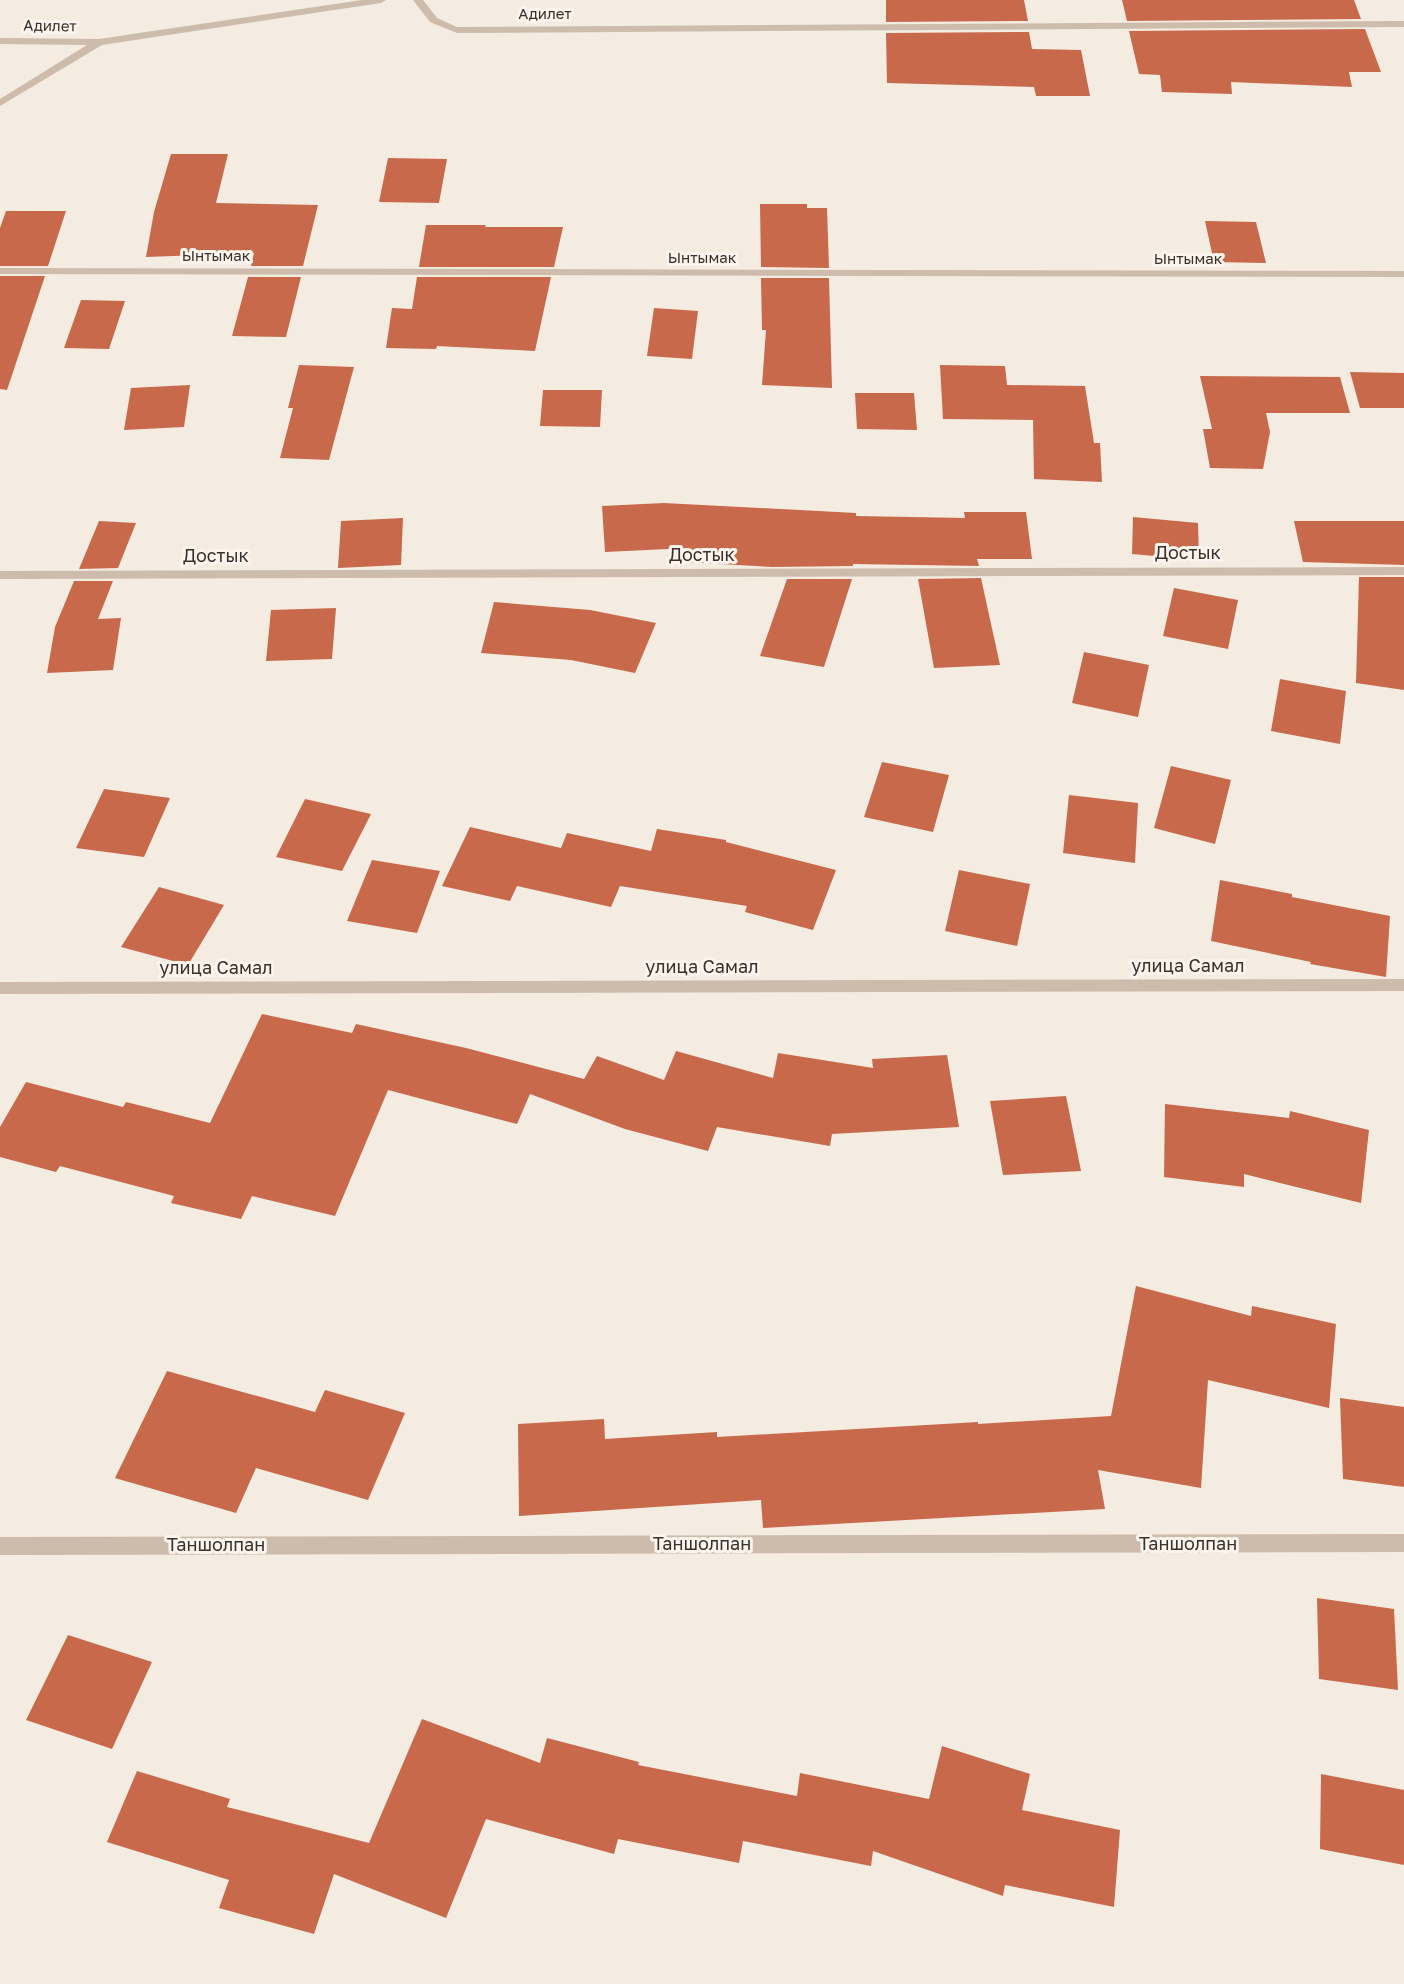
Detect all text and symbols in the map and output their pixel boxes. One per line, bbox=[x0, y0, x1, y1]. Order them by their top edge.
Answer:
street label: Адилет bbox=[518, 4, 572, 22]
street label: Адилет bbox=[23, 16, 77, 34]
street label: Ынтымак bbox=[182, 246, 251, 264]
street label: Ынтымак bbox=[668, 248, 737, 266]
street label: Ынтымак bbox=[1154, 249, 1223, 267]
street label: Достык bbox=[1155, 541, 1221, 563]
street label: Достык bbox=[669, 543, 735, 565]
street label: Достык bbox=[183, 544, 249, 566]
street label: улица Самал bbox=[1131, 954, 1245, 976]
street label: улица Самал bbox=[645, 955, 759, 977]
street label: улица Самал bbox=[159, 956, 273, 978]
street label: Таншолпан bbox=[653, 1532, 751, 1554]
street label: Таншолпан bbox=[1139, 1532, 1237, 1554]
street label: Таншолпан bbox=[167, 1533, 265, 1555]

